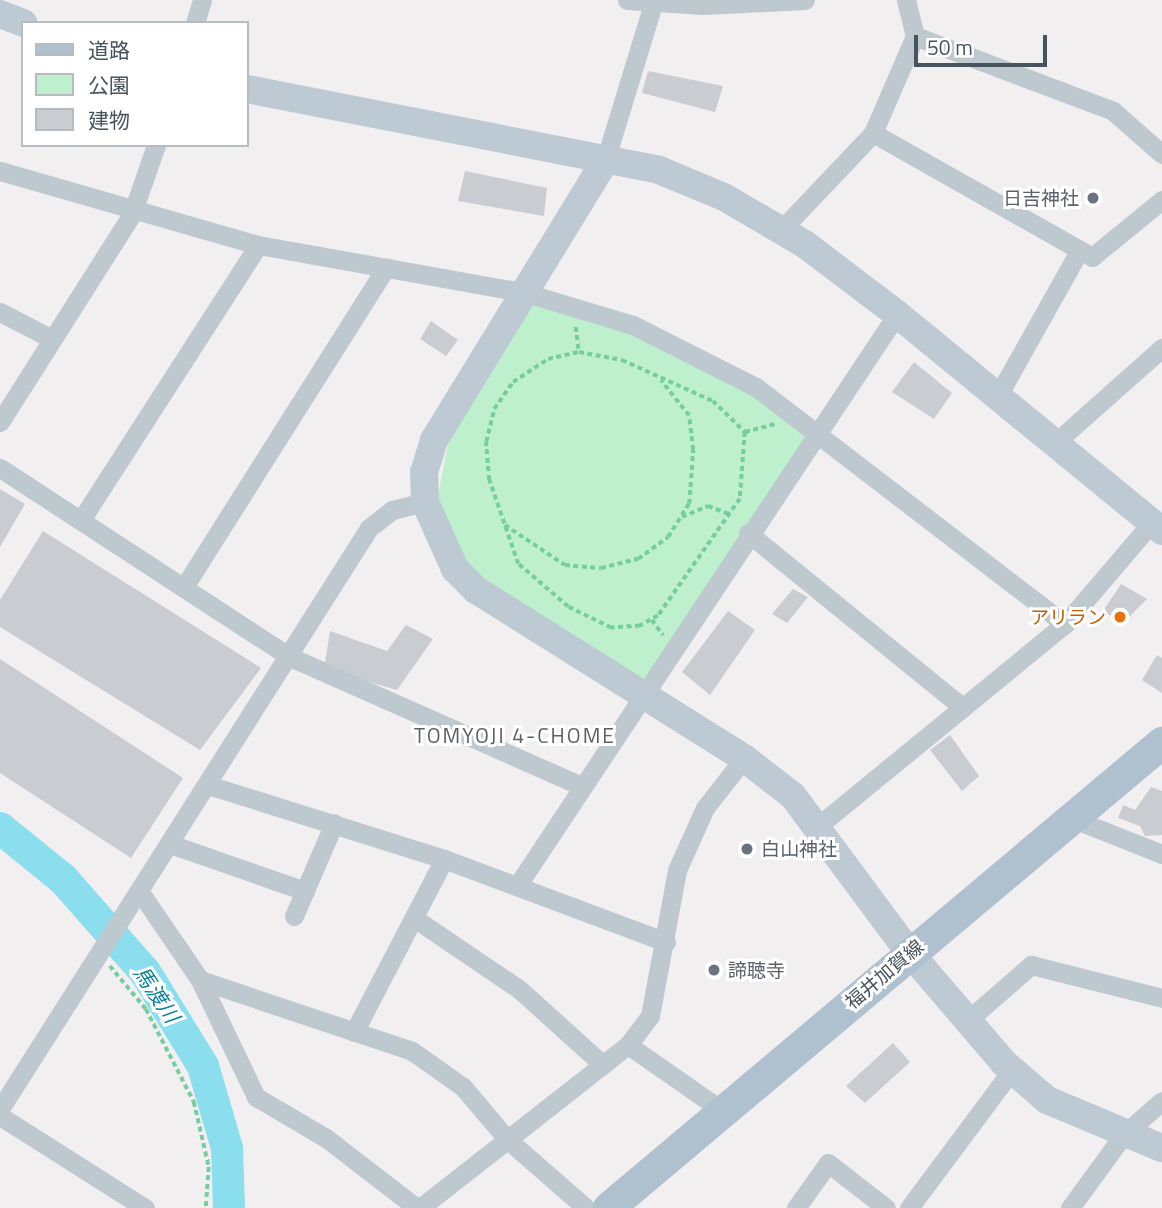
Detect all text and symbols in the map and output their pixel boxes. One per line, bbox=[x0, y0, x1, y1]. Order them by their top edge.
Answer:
legend bbox=[21, 21, 248, 147]
scale bar bbox=[917, 21, 1050, 65]
text: 50 m bbox=[927, 31, 973, 63]
text: 道路 bbox=[88, 34, 130, 66]
text: 公園 bbox=[88, 69, 130, 101]
text: 建物 bbox=[88, 104, 130, 136]
place label: 日吉神社 bbox=[1003, 187, 1079, 209]
marker: 日吉神社 bbox=[1085, 190, 1101, 206]
place label: アリラン bbox=[1030, 606, 1106, 628]
marker: アリラン bbox=[1112, 609, 1128, 625]
district label: TOMYOJI 4-CHOME bbox=[416, 722, 614, 748]
place label: 白山神社 bbox=[761, 838, 837, 860]
marker: 白山神社 bbox=[739, 841, 755, 857]
street label: 福井加賀線 bbox=[840, 935, 928, 1013]
place label: 諦聴寺 bbox=[728, 959, 785, 981]
water label: 馬渡川 bbox=[129, 961, 185, 1027]
marker: 諦聴寺 bbox=[706, 962, 722, 978]

